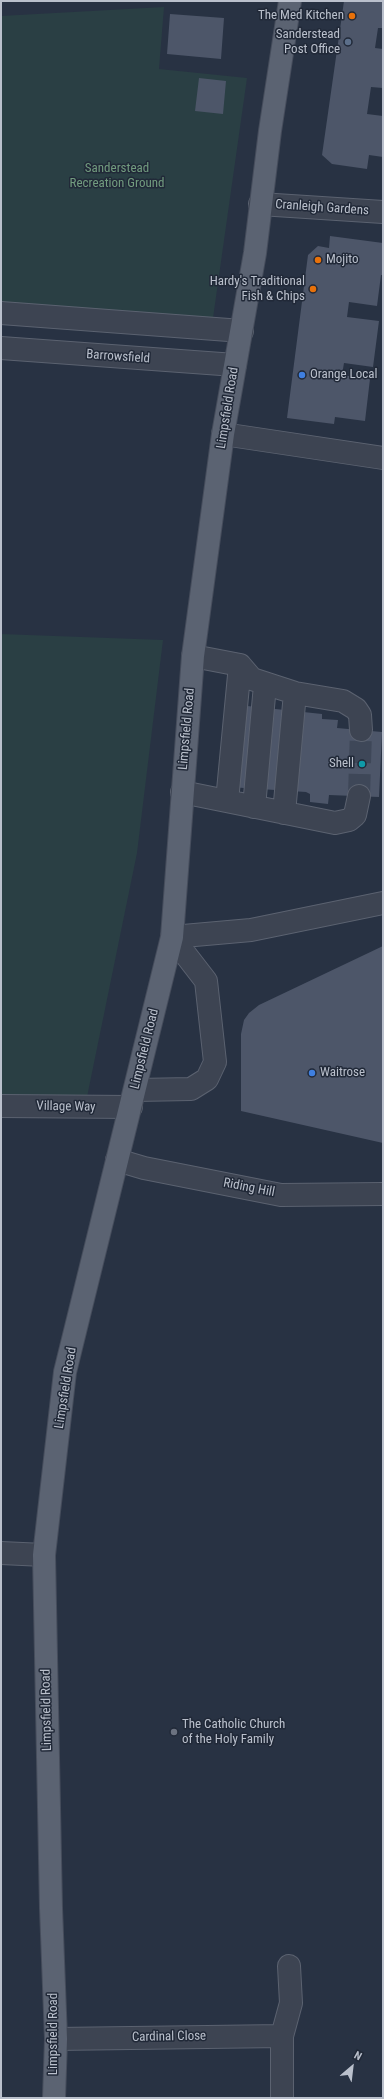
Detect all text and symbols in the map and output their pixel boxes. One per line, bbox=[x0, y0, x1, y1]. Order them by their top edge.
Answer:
place label: The Med Kitchen bbox=[258, 8, 344, 24]
marker: The Med Kitchen bbox=[347, 11, 357, 21]
place label: Sanderstead Post Office bbox=[276, 27, 340, 58]
marker: Sanderstead Post Office bbox=[343, 37, 353, 47]
park label: Sanderstead Recreation Ground bbox=[70, 161, 164, 192]
street label: Cranleigh Gardens bbox=[275, 197, 369, 219]
place label: Mojito bbox=[326, 252, 358, 268]
marker: Mojito bbox=[313, 255, 323, 265]
place label: Hardy's Traditional Fish & Chips bbox=[210, 274, 305, 305]
marker: Hardy's Traditional Fish & Chips bbox=[308, 284, 318, 294]
street label: Barrowsfield bbox=[86, 347, 150, 367]
street label: Limpsfield Road bbox=[214, 366, 242, 450]
place label: Orange Local bbox=[310, 367, 377, 383]
marker: Orange Local bbox=[297, 370, 307, 380]
street label: Limpsfield Road bbox=[176, 687, 198, 771]
place label: Shell bbox=[329, 756, 354, 772]
marker: Shell bbox=[357, 759, 367, 769]
street label: Limpsfield Road bbox=[127, 1007, 163, 1091]
place label: Waitrose bbox=[320, 1065, 365, 1081]
marker: Waitrose bbox=[307, 1068, 317, 1078]
street label: Village Way bbox=[36, 1099, 96, 1115]
street label: Riding Hill bbox=[222, 1175, 276, 1201]
street label: Limpsfield Road bbox=[52, 1346, 80, 1430]
street label: Limpsfield Road bbox=[38, 1669, 56, 1751]
place label: The Catholic Church of the Holy Family bbox=[182, 1717, 285, 1748]
marker: The Catholic Church of the Holy Family bbox=[169, 1727, 179, 1737]
street label: Limpsfield Road bbox=[46, 1993, 62, 2075]
street label: Cardinal Close bbox=[132, 2029, 206, 2045]
north arrow bbox=[332, 2047, 372, 2087]
text: N bbox=[352, 2049, 364, 2063]

